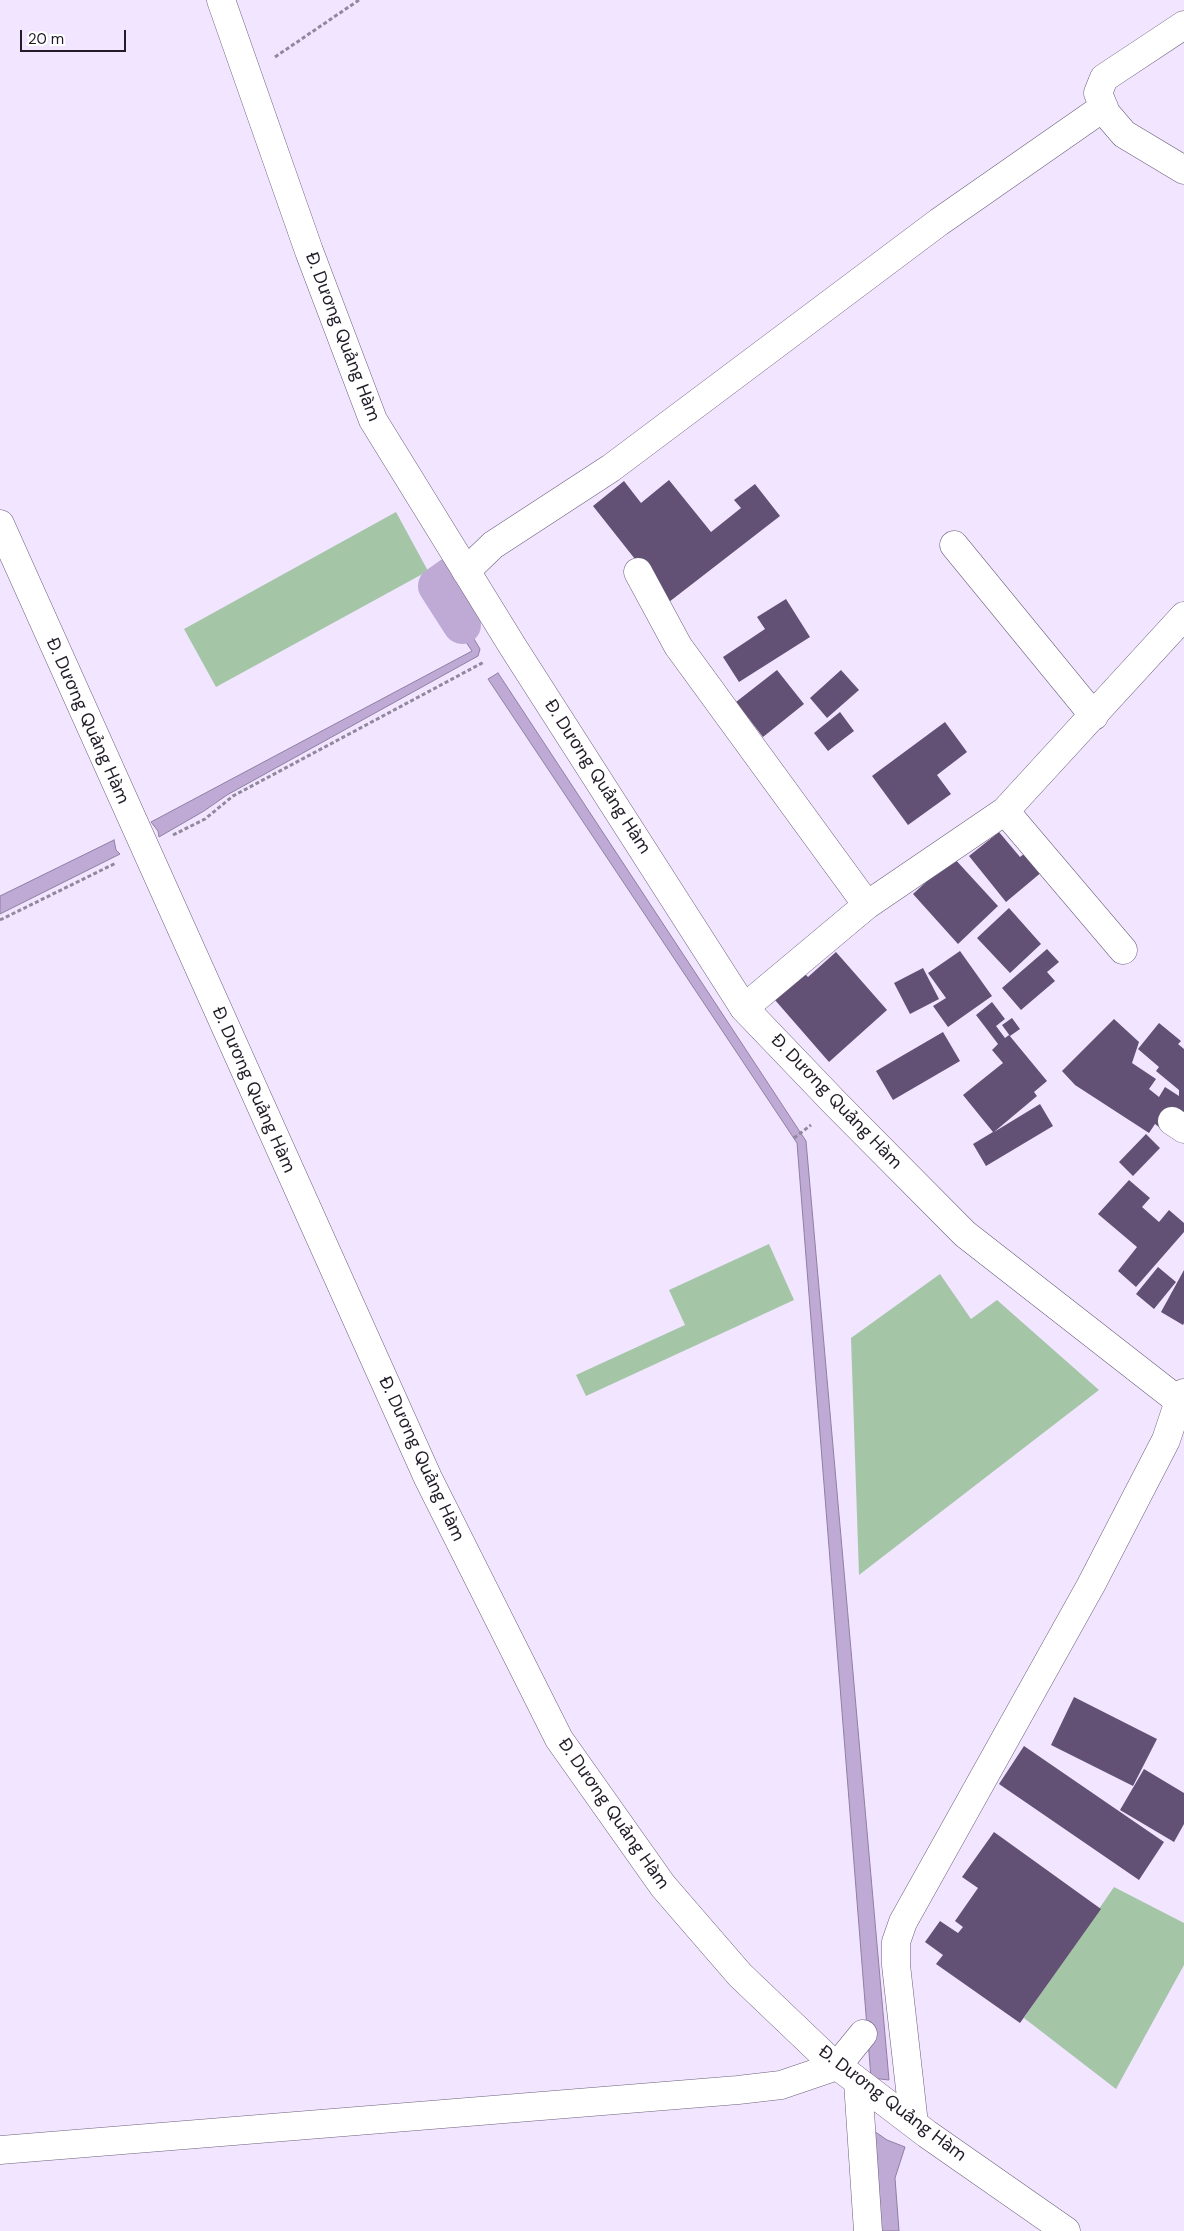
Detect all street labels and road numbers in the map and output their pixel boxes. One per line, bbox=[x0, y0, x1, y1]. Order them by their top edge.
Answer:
street label: Đ. Dương Quảng Hàm bbox=[300, 249, 384, 425]
street label: Đ. Dương Quảng Hàm bbox=[41, 635, 133, 807]
street label: Đ. Dương Quảng Hàm bbox=[539, 696, 655, 858]
street label: Đ. Dương Quảng Hàm bbox=[207, 1004, 299, 1176]
street label: Đ. Dương Quảng Hàm bbox=[766, 1030, 906, 1174]
street label: Đ. Dương Quảng Hàm bbox=[373, 1373, 469, 1545]
street label: Đ. Dương Quảng Hàm bbox=[553, 1734, 673, 1894]
street label: Đ. Dương Quảng Hàm bbox=[814, 2041, 970, 2167]

